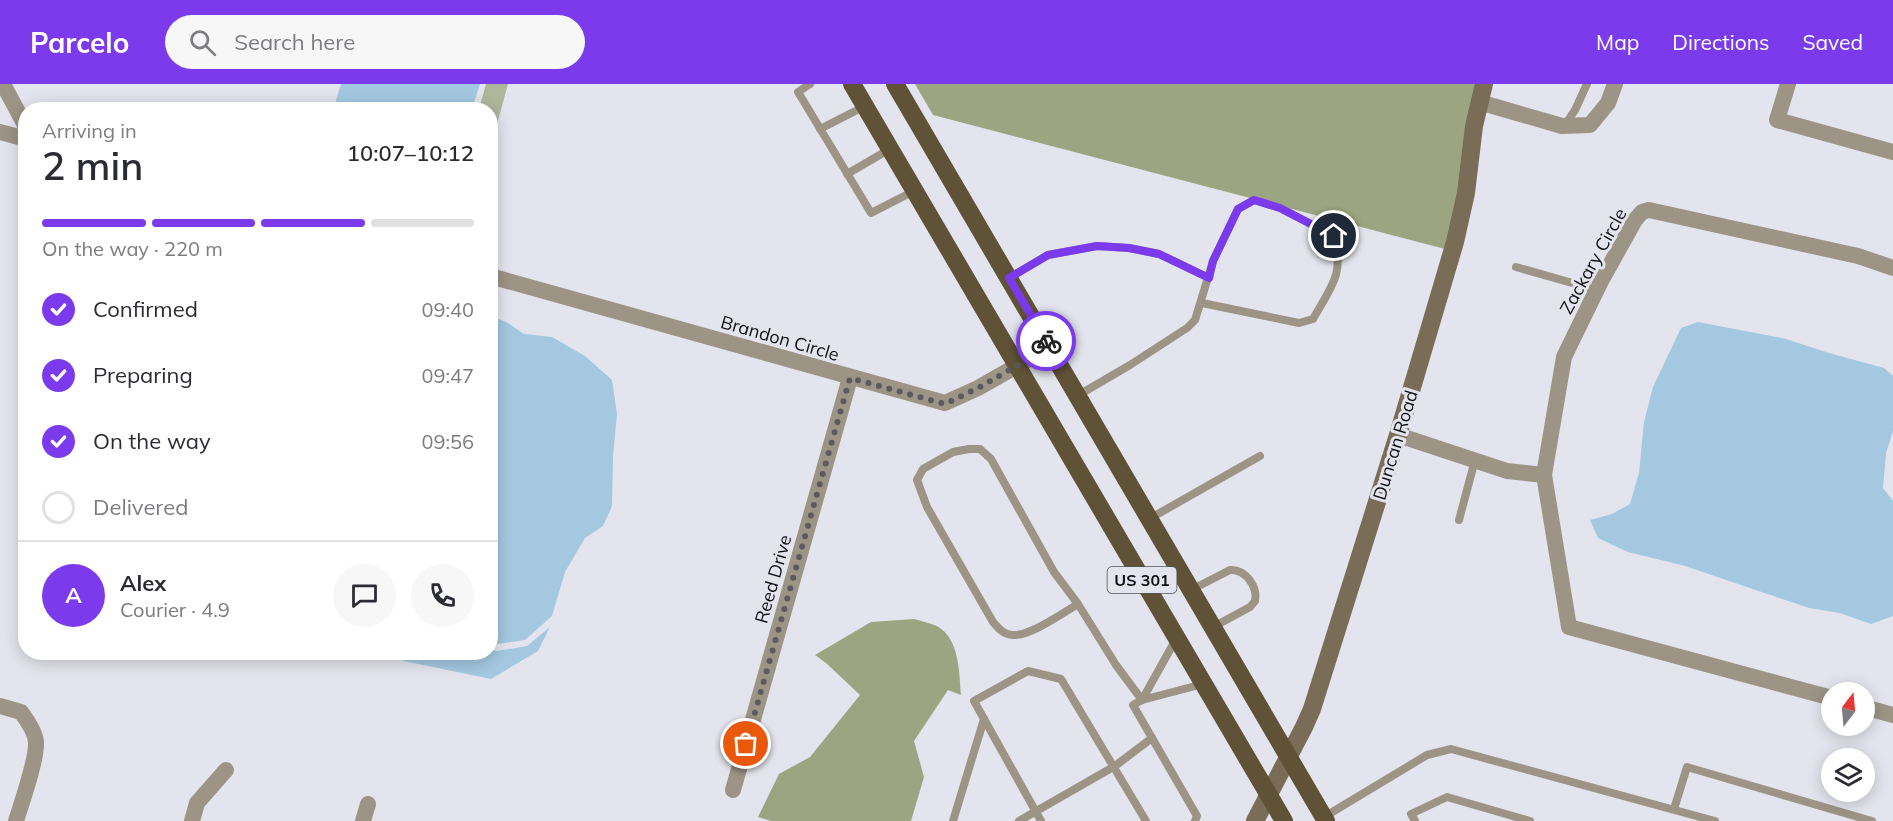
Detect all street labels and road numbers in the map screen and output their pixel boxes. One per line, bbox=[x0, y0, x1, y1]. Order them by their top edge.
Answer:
street label: Zackary Circle bbox=[1554, 204, 1632, 318]
street label: Brandon Circle bbox=[718, 310, 842, 366]
street label: Duncan Road bbox=[1367, 387, 1423, 503]
street label: Reed Drive bbox=[749, 532, 797, 626]
road number: US 301 bbox=[1108, 567, 1176, 593]

